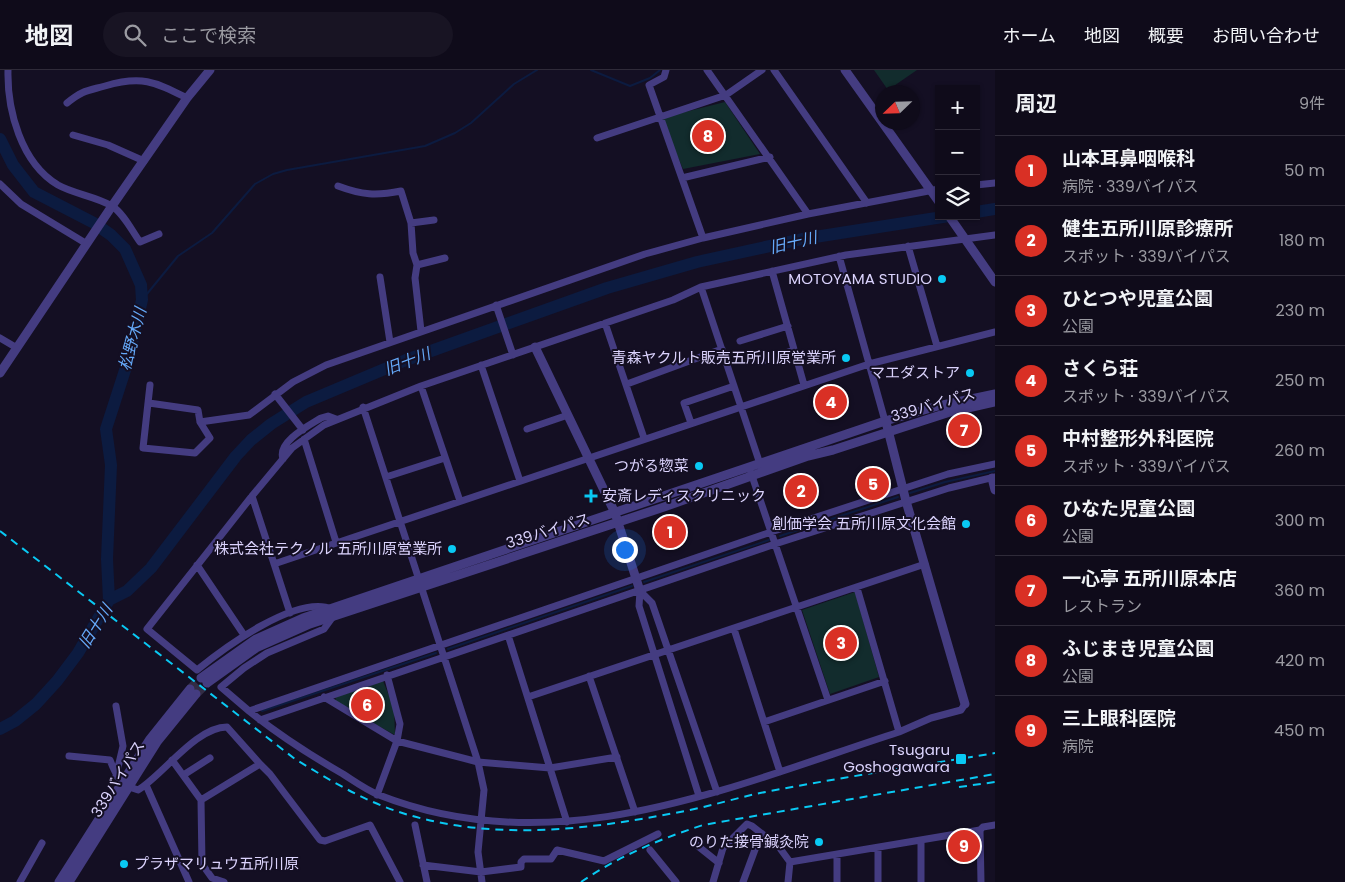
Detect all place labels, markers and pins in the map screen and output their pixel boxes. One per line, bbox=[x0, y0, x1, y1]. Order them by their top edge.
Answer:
pin: 8 bbox=[692, 117, 724, 155]
place label: MOTOYAMA STUDIO bbox=[788, 268, 932, 289]
marker: MOTOYAMA STUDIO bbox=[936, 273, 948, 285]
place label: 青森ヤクルト販売五所川原営業所 bbox=[611, 347, 836, 368]
marker: 青森ヤクルト販売五所川原営業所 bbox=[840, 352, 852, 364]
place label: マエダストア bbox=[870, 362, 960, 383]
marker: マエダストア bbox=[964, 367, 976, 379]
pin: 4 bbox=[815, 383, 847, 421]
pin: 7 bbox=[948, 411, 980, 449]
place label: つがる惣菜 bbox=[614, 455, 689, 476]
marker: つがる惣菜 bbox=[693, 460, 705, 472]
pin: 5 bbox=[857, 465, 889, 503]
pin: 2 bbox=[785, 472, 817, 510]
place label: 安斎レディスクリニック bbox=[602, 485, 766, 506]
marker: 安斎レディスクリニック bbox=[584, 489, 598, 503]
pin: 1 bbox=[654, 513, 686, 551]
place label: 創価学会 五所川原文化会館 bbox=[772, 513, 956, 534]
marker: 創価学会 五所川原文化会館 bbox=[960, 518, 972, 530]
place label: 株式会社テクノル 五所川原営業所 bbox=[214, 538, 442, 559]
marker: 株式会社テクノル 五所川原営業所 bbox=[446, 543, 458, 555]
pin: 3 bbox=[825, 624, 857, 662]
pin: 6 bbox=[351, 686, 383, 724]
place label: Tsugaru Goshogawara bbox=[843, 739, 950, 777]
marker: Tsugaru Goshogawara bbox=[954, 752, 968, 766]
pin: 9 bbox=[948, 827, 980, 865]
place label: のりた接骨鍼灸院 bbox=[689, 831, 809, 852]
marker: のりた接骨鍼灸院 bbox=[813, 836, 825, 848]
place label: プラザマリュウ五所川原 bbox=[134, 853, 299, 874]
marker: プラザマリュウ五所川原 bbox=[118, 858, 130, 870]

